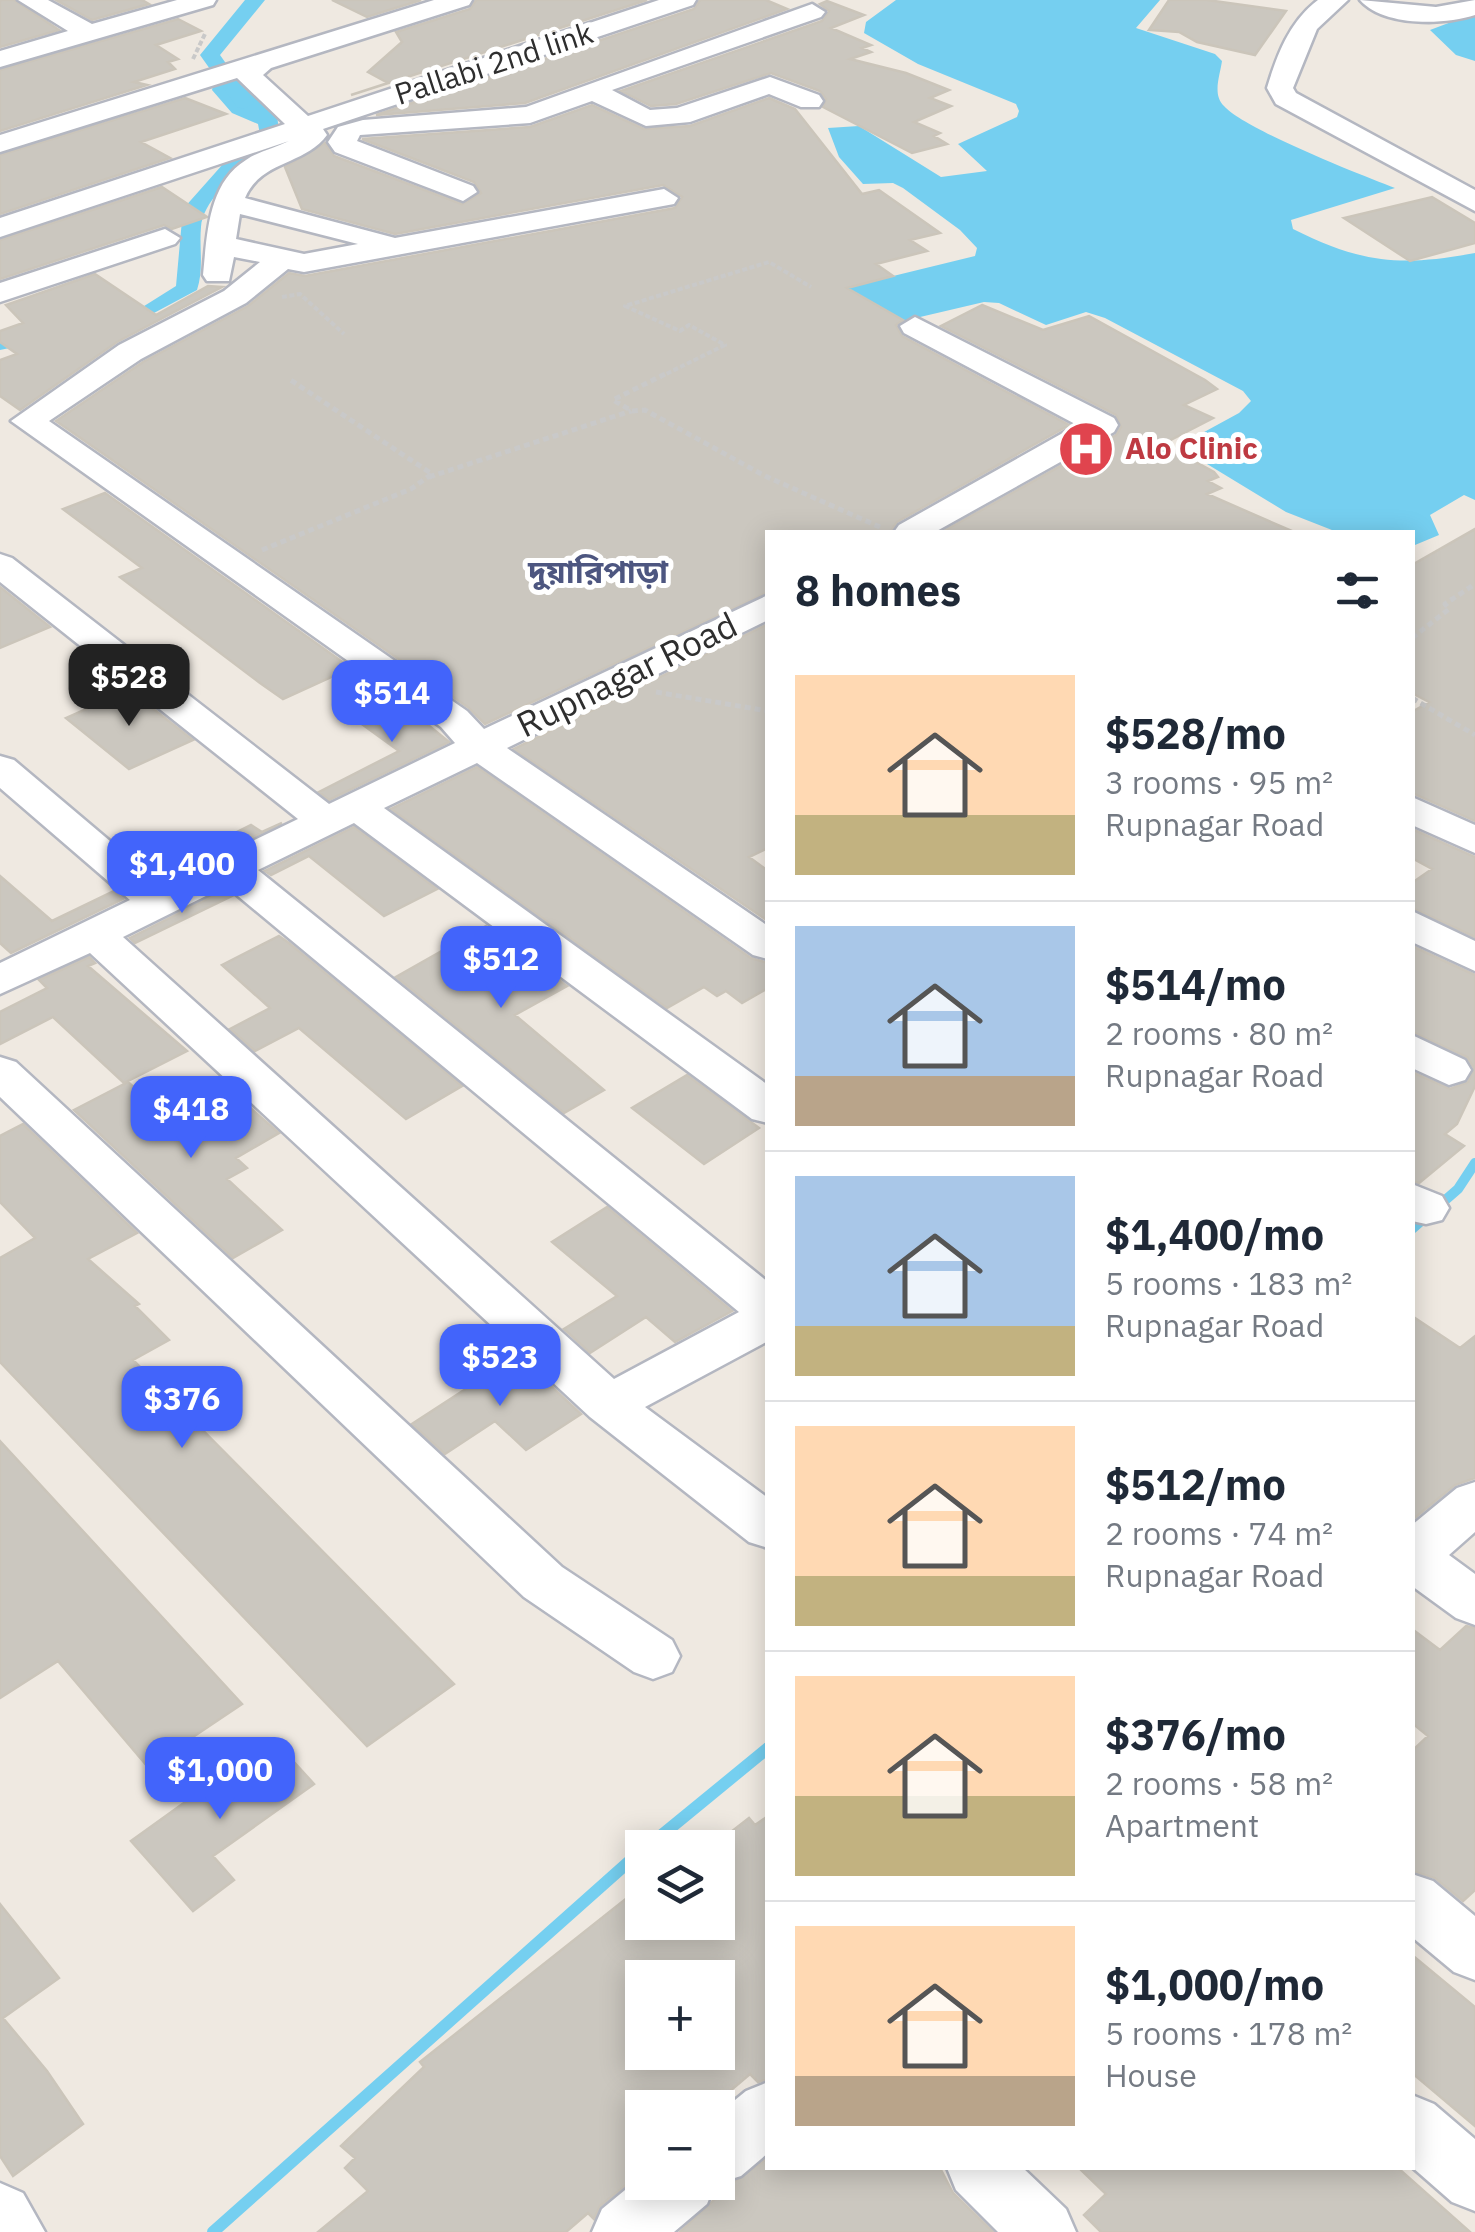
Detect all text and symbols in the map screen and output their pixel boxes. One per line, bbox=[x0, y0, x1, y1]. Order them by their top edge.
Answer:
street label: Pallabi 2nd link bbox=[389, 12, 598, 113]
hospital icon: Alo Clinic bbox=[1056, 419, 1116, 479]
place label: Alo Clinic bbox=[1125, 428, 1258, 467]
district label: দুয়ারিপাড়া bbox=[527, 550, 669, 592]
text: 8 homes bbox=[795, 563, 961, 618]
icon: filters bbox=[1330, 563, 1385, 618]
street label: Rupnagar Road bbox=[509, 601, 744, 747]
pin: $528 bbox=[70, 644, 188, 729]
text: $528 bbox=[91, 655, 167, 697]
pin: $514 bbox=[333, 660, 451, 745]
text: $514 bbox=[354, 671, 430, 713]
text: $528/mo bbox=[1105, 706, 1286, 761]
icon: home bbox=[875, 715, 995, 835]
text: 3 rooms · 95 m² bbox=[1105, 761, 1333, 803]
text: Rupnagar Road bbox=[1105, 803, 1324, 845]
pin: $1,400 bbox=[101, 831, 263, 916]
text: $1,400 bbox=[129, 842, 235, 884]
pin: $512 bbox=[442, 926, 560, 1011]
text: $512 bbox=[463, 937, 539, 979]
text: $514/mo bbox=[1105, 957, 1286, 1012]
icon: home bbox=[875, 966, 995, 1086]
text: 2 rooms · 80 m² bbox=[1105, 1012, 1333, 1054]
text: Rupnagar Road bbox=[1105, 1054, 1324, 1096]
pin: $418 bbox=[132, 1076, 250, 1161]
text: $418 bbox=[153, 1087, 229, 1129]
text: $1,400/mo bbox=[1105, 1207, 1324, 1262]
icon: home bbox=[875, 1216, 995, 1336]
text: 5 rooms · 183 m² bbox=[1105, 1262, 1352, 1304]
text: Rupnagar Road bbox=[1105, 1304, 1324, 1346]
pin: $523 bbox=[441, 1324, 559, 1409]
text: $523 bbox=[462, 1335, 538, 1377]
pin: $376 bbox=[123, 1366, 241, 1451]
text: $376 bbox=[144, 1377, 220, 1419]
text: $512/mo bbox=[1105, 1457, 1286, 1512]
icon: home bbox=[875, 1466, 995, 1586]
text: 2 rooms · 74 m² bbox=[1105, 1512, 1333, 1554]
text: Rupnagar Road bbox=[1105, 1554, 1324, 1596]
text: $376/mo bbox=[1105, 1707, 1286, 1762]
icon: home bbox=[875, 1716, 995, 1836]
pin: $1,000 bbox=[139, 1737, 301, 1822]
text: $1,000 bbox=[167, 1748, 273, 1790]
text: 2 rooms · 58 m² bbox=[1105, 1762, 1333, 1804]
text: Apartment bbox=[1105, 1804, 1259, 1846]
map controls bbox=[625, 1830, 735, 2200]
button: layers bbox=[625, 1830, 735, 1940]
text: $1,000/mo bbox=[1105, 1957, 1324, 2012]
button: + bbox=[625, 1960, 735, 2070]
icon: home bbox=[875, 1966, 995, 2086]
text: 5 rooms · 178 m² bbox=[1105, 2012, 1352, 2054]
text: House bbox=[1105, 2054, 1197, 2096]
button: − bbox=[625, 2090, 735, 2200]

